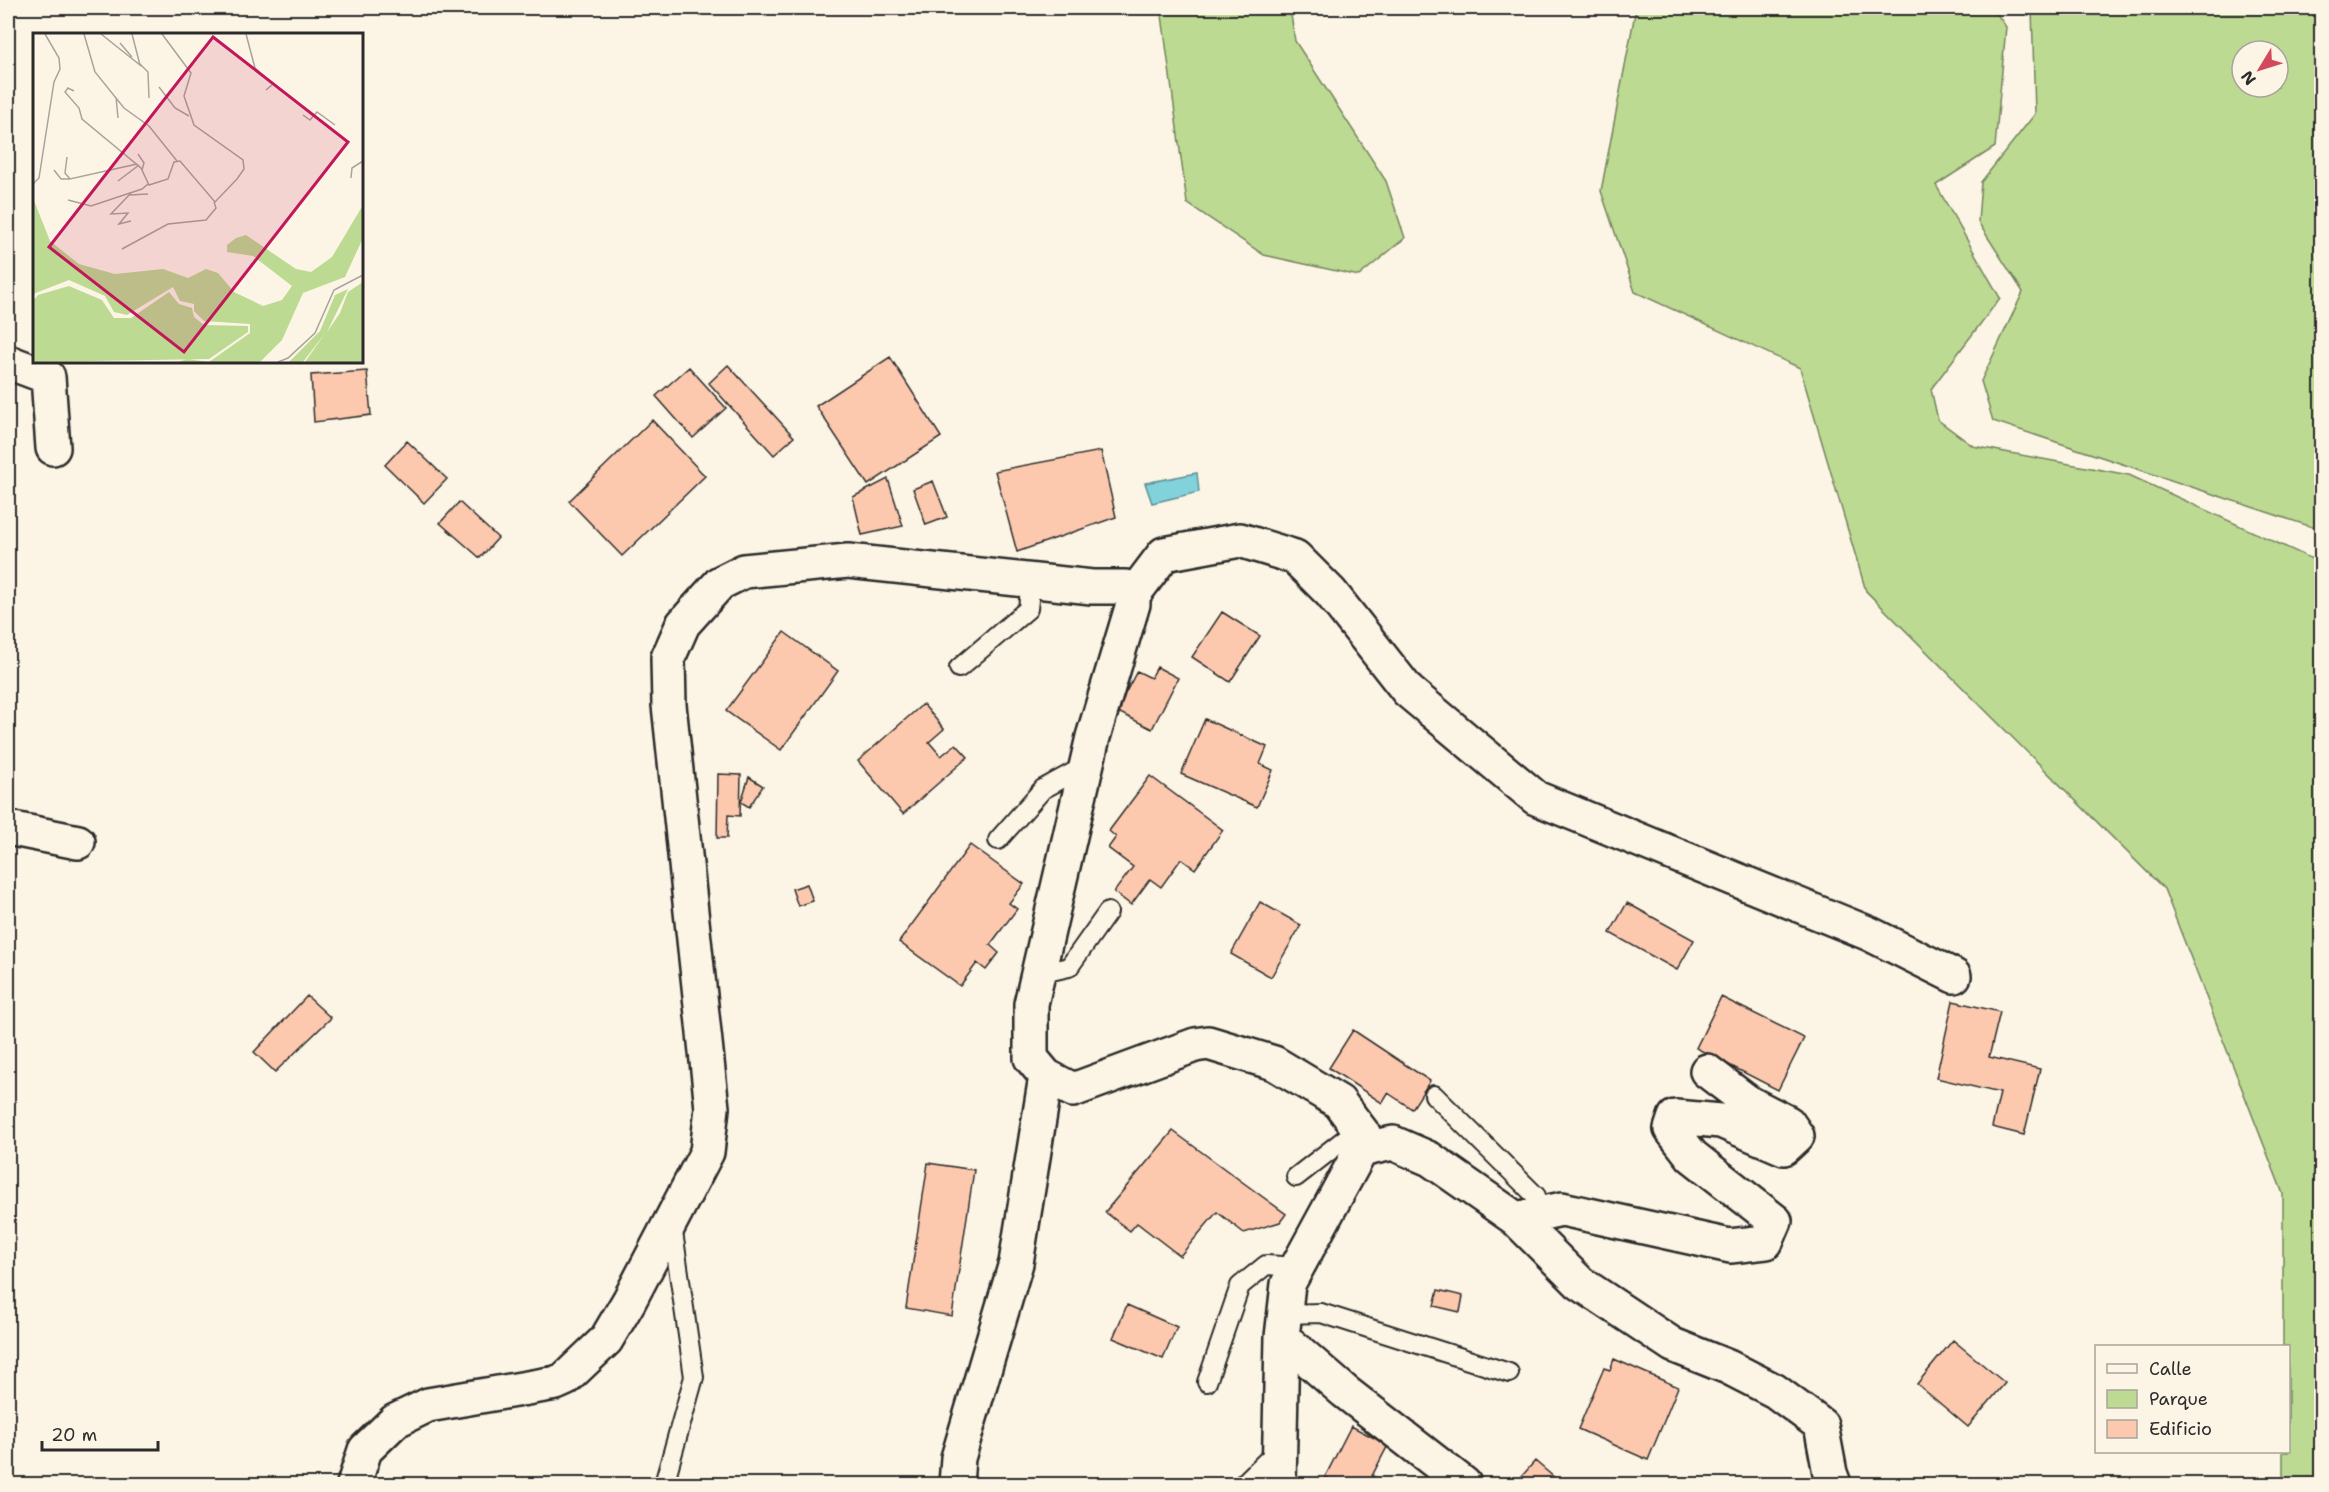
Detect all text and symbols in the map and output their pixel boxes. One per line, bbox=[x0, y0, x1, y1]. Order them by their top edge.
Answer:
inset map bbox=[33, 33, 363, 363]
north arrow bbox=[2230, 39, 2290, 99]
text: N bbox=[2236, 66, 2261, 89]
legend bbox=[2095, 1345, 2290, 1453]
text: Calle bbox=[2149, 1357, 2192, 1381]
text: Parque bbox=[2149, 1387, 2208, 1411]
scale bar bbox=[42, 1414, 158, 1452]
text: Edificio bbox=[2149, 1417, 2212, 1441]
text: 20 m bbox=[51, 1423, 97, 1447]

